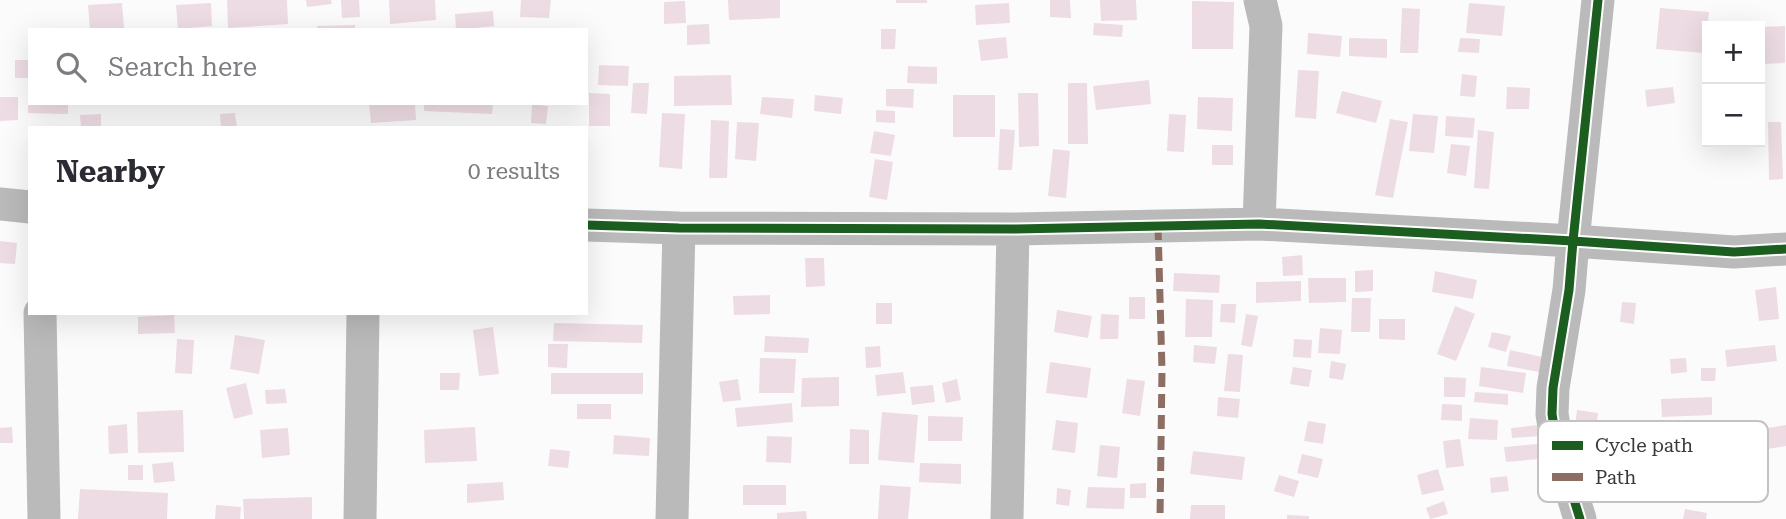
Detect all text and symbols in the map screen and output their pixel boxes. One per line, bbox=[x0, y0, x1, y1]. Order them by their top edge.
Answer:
map controls bbox=[1702, 21, 1765, 147]
button: + bbox=[1702, 21, 1765, 84]
search box bbox=[28, 28, 588, 105]
icon: search bbox=[52, 48, 90, 86]
text: Search here bbox=[108, 52, 257, 82]
button: − bbox=[1702, 84, 1765, 147]
text: Nearby bbox=[56, 154, 165, 189]
text: 0 results bbox=[468, 158, 560, 185]
legend bbox=[1538, 421, 1768, 502]
text: Cycle path bbox=[1595, 434, 1693, 457]
text: Path bbox=[1595, 466, 1636, 489]

